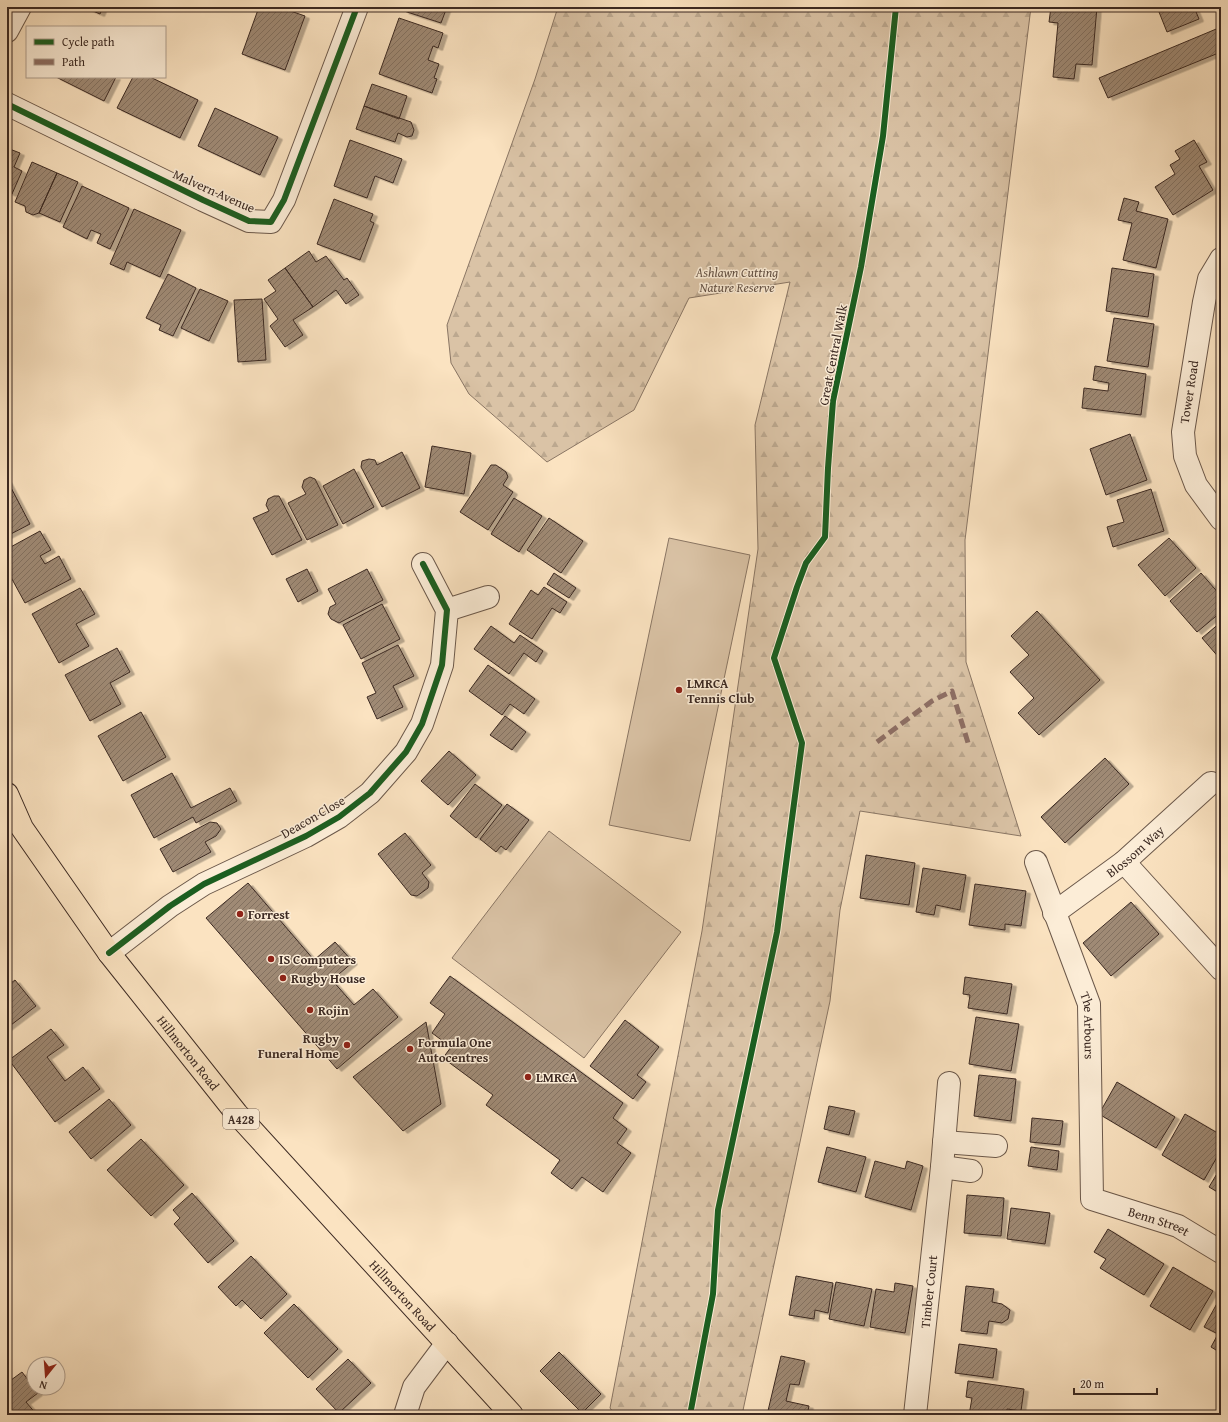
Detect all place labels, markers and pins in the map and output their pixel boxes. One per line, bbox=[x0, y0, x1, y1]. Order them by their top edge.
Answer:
place label: LMRCA Tennis Club bbox=[687, 674, 754, 708]
marker: LMRCA Tennis Club bbox=[674, 685, 684, 695]
place label: Forrest bbox=[248, 905, 290, 924]
marker: Forrest bbox=[235, 909, 245, 919]
place label: IS Computers bbox=[279, 950, 357, 969]
marker: IS Computers bbox=[266, 954, 276, 964]
place label: Rugby House bbox=[291, 969, 365, 988]
marker: Rugby House bbox=[278, 973, 288, 983]
place label: Rojin bbox=[318, 1001, 349, 1020]
marker: Rojin bbox=[305, 1005, 315, 1015]
place label: Rugby Funeral Home bbox=[258, 1029, 339, 1063]
place label: Formula One Autocentres bbox=[418, 1033, 492, 1067]
marker: Rugby Funeral Home bbox=[342, 1040, 352, 1050]
marker: Formula One Autocentres bbox=[405, 1044, 415, 1054]
place label: LMRCA bbox=[536, 1068, 578, 1087]
marker: LMRCA bbox=[523, 1072, 533, 1082]

